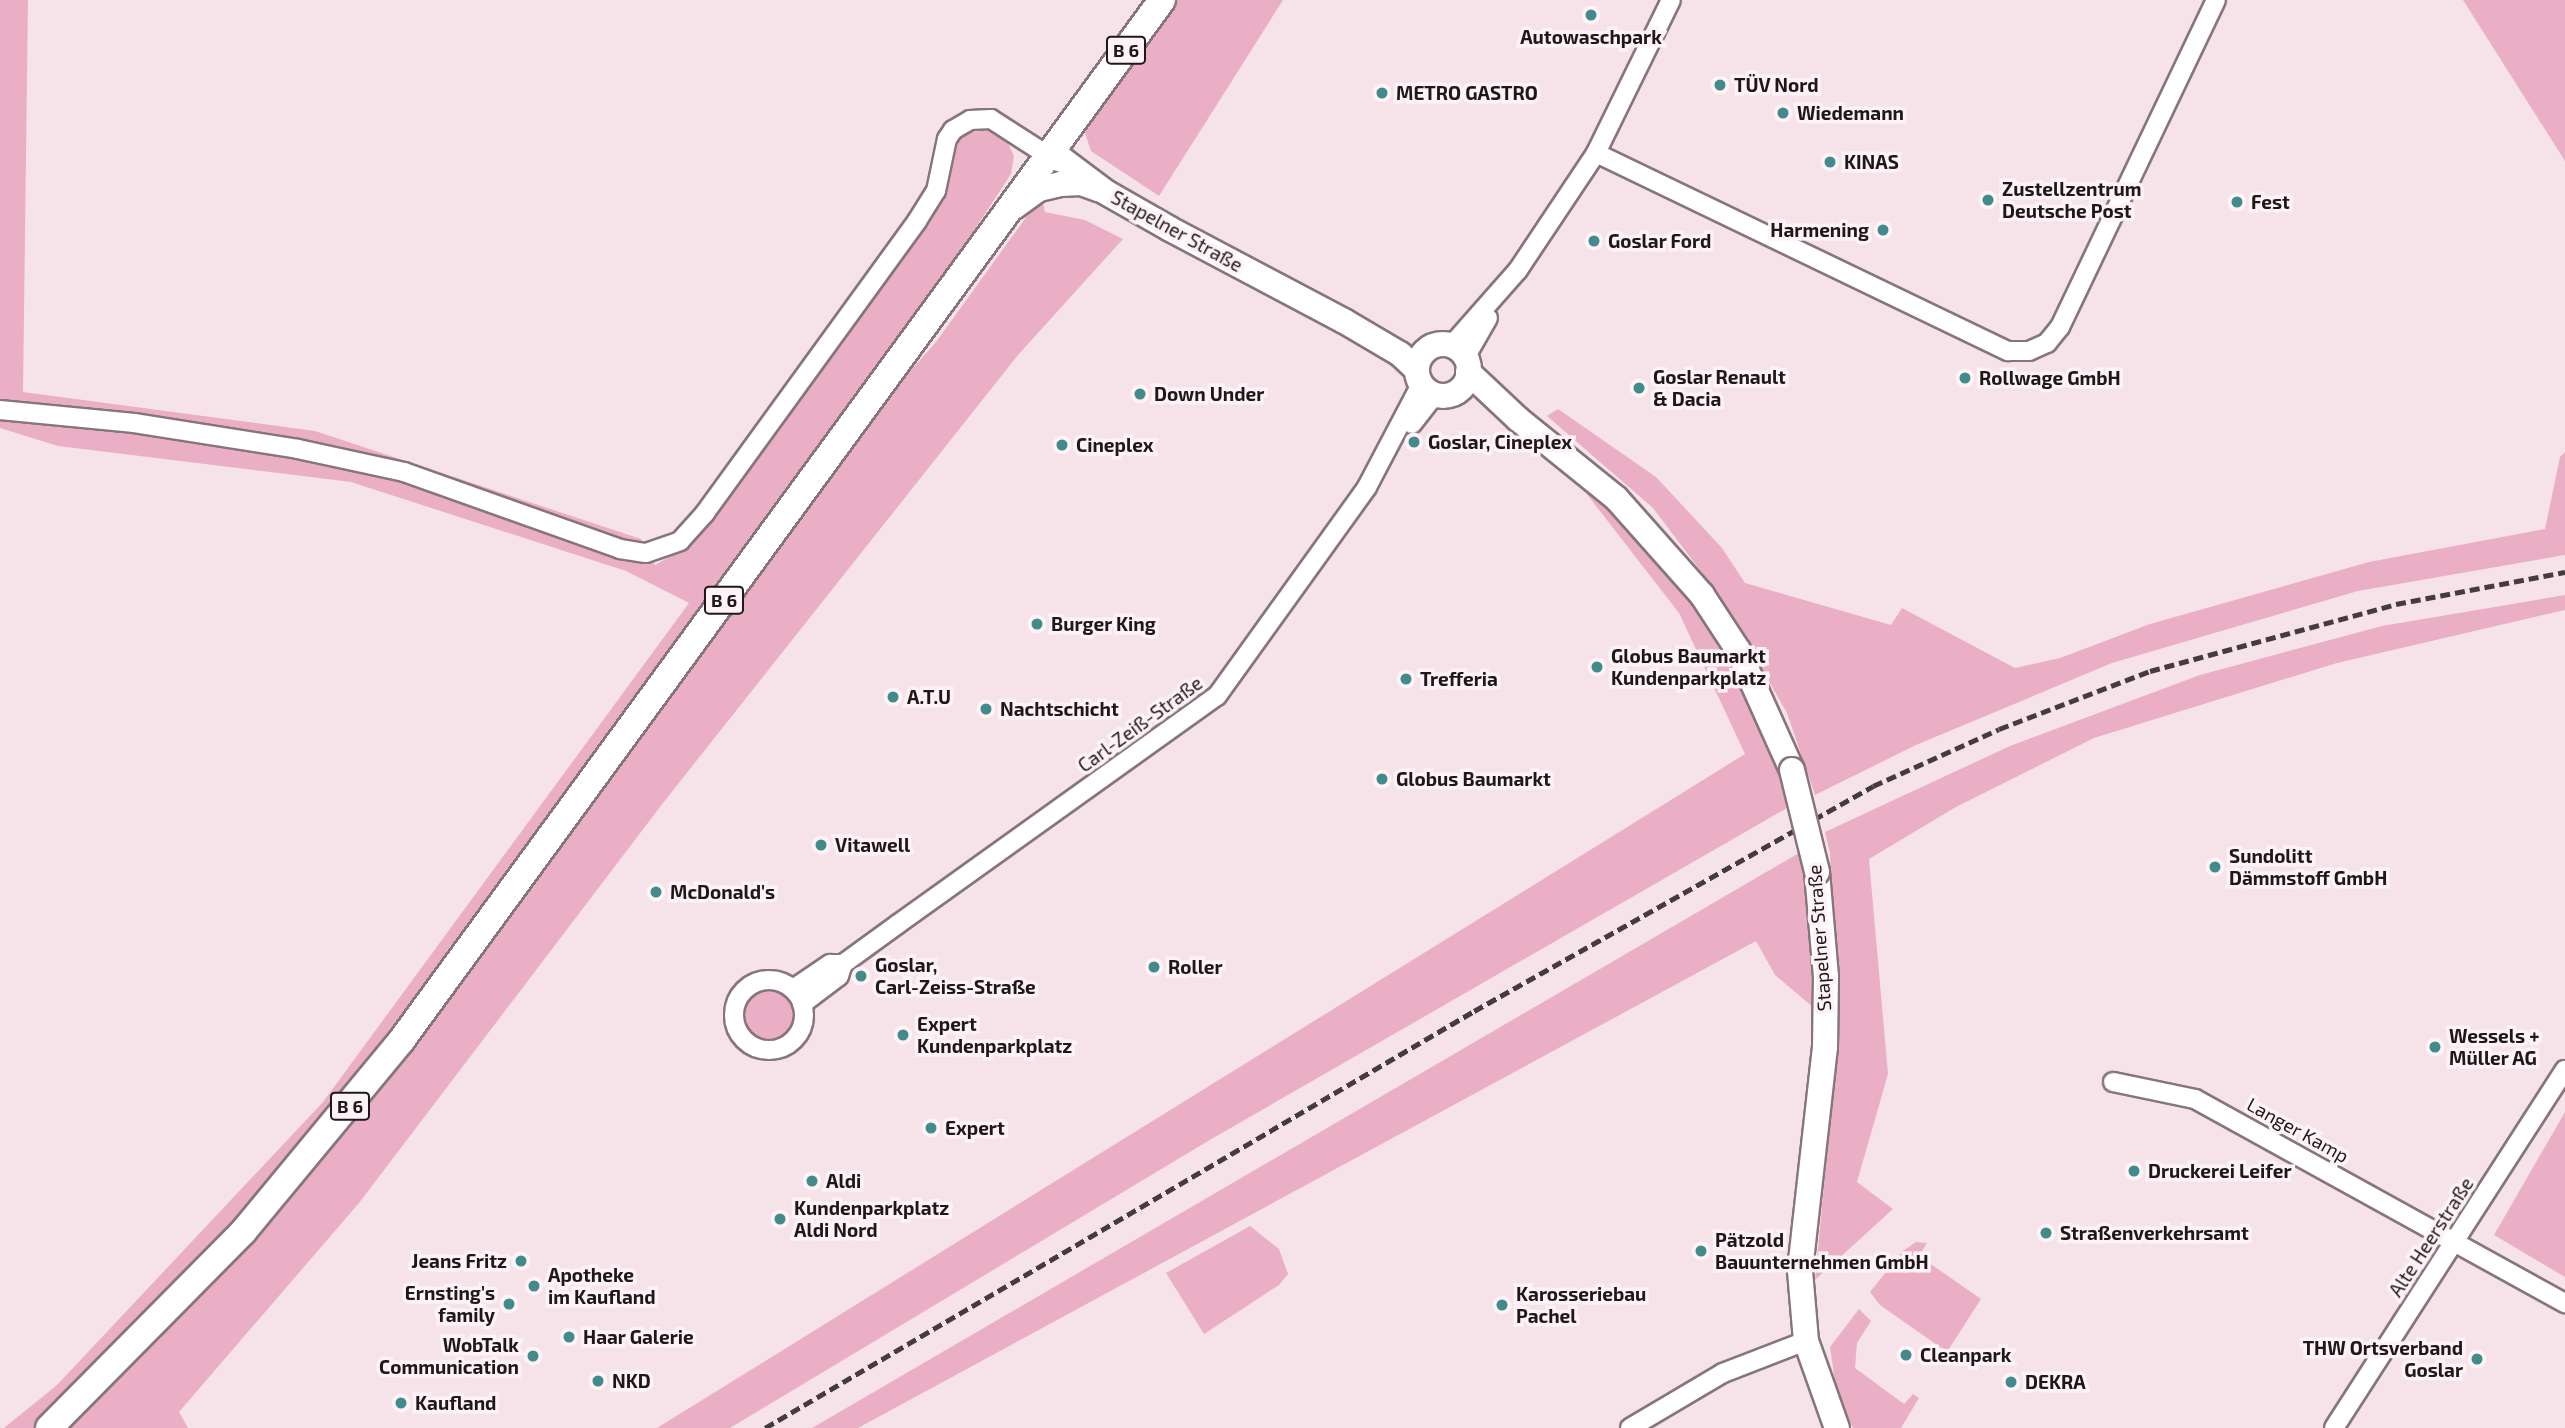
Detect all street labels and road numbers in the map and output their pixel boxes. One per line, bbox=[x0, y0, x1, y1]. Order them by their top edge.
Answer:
road number: B 6 bbox=[1105, 36, 1147, 64]
street label: Stapelner Straße bbox=[1107, 185, 1247, 277]
road number: B 6 bbox=[703, 586, 745, 614]
street label: Carl-Zeiß-Straße bbox=[1073, 671, 1207, 777]
street label: Stapelner Straße bbox=[1802, 864, 1836, 1012]
road number: B 6 bbox=[329, 1092, 371, 1120]
street label: Langer Kamp bbox=[2243, 1093, 2353, 1167]
street label: Alte Heerstraße bbox=[2384, 1173, 2478, 1301]

